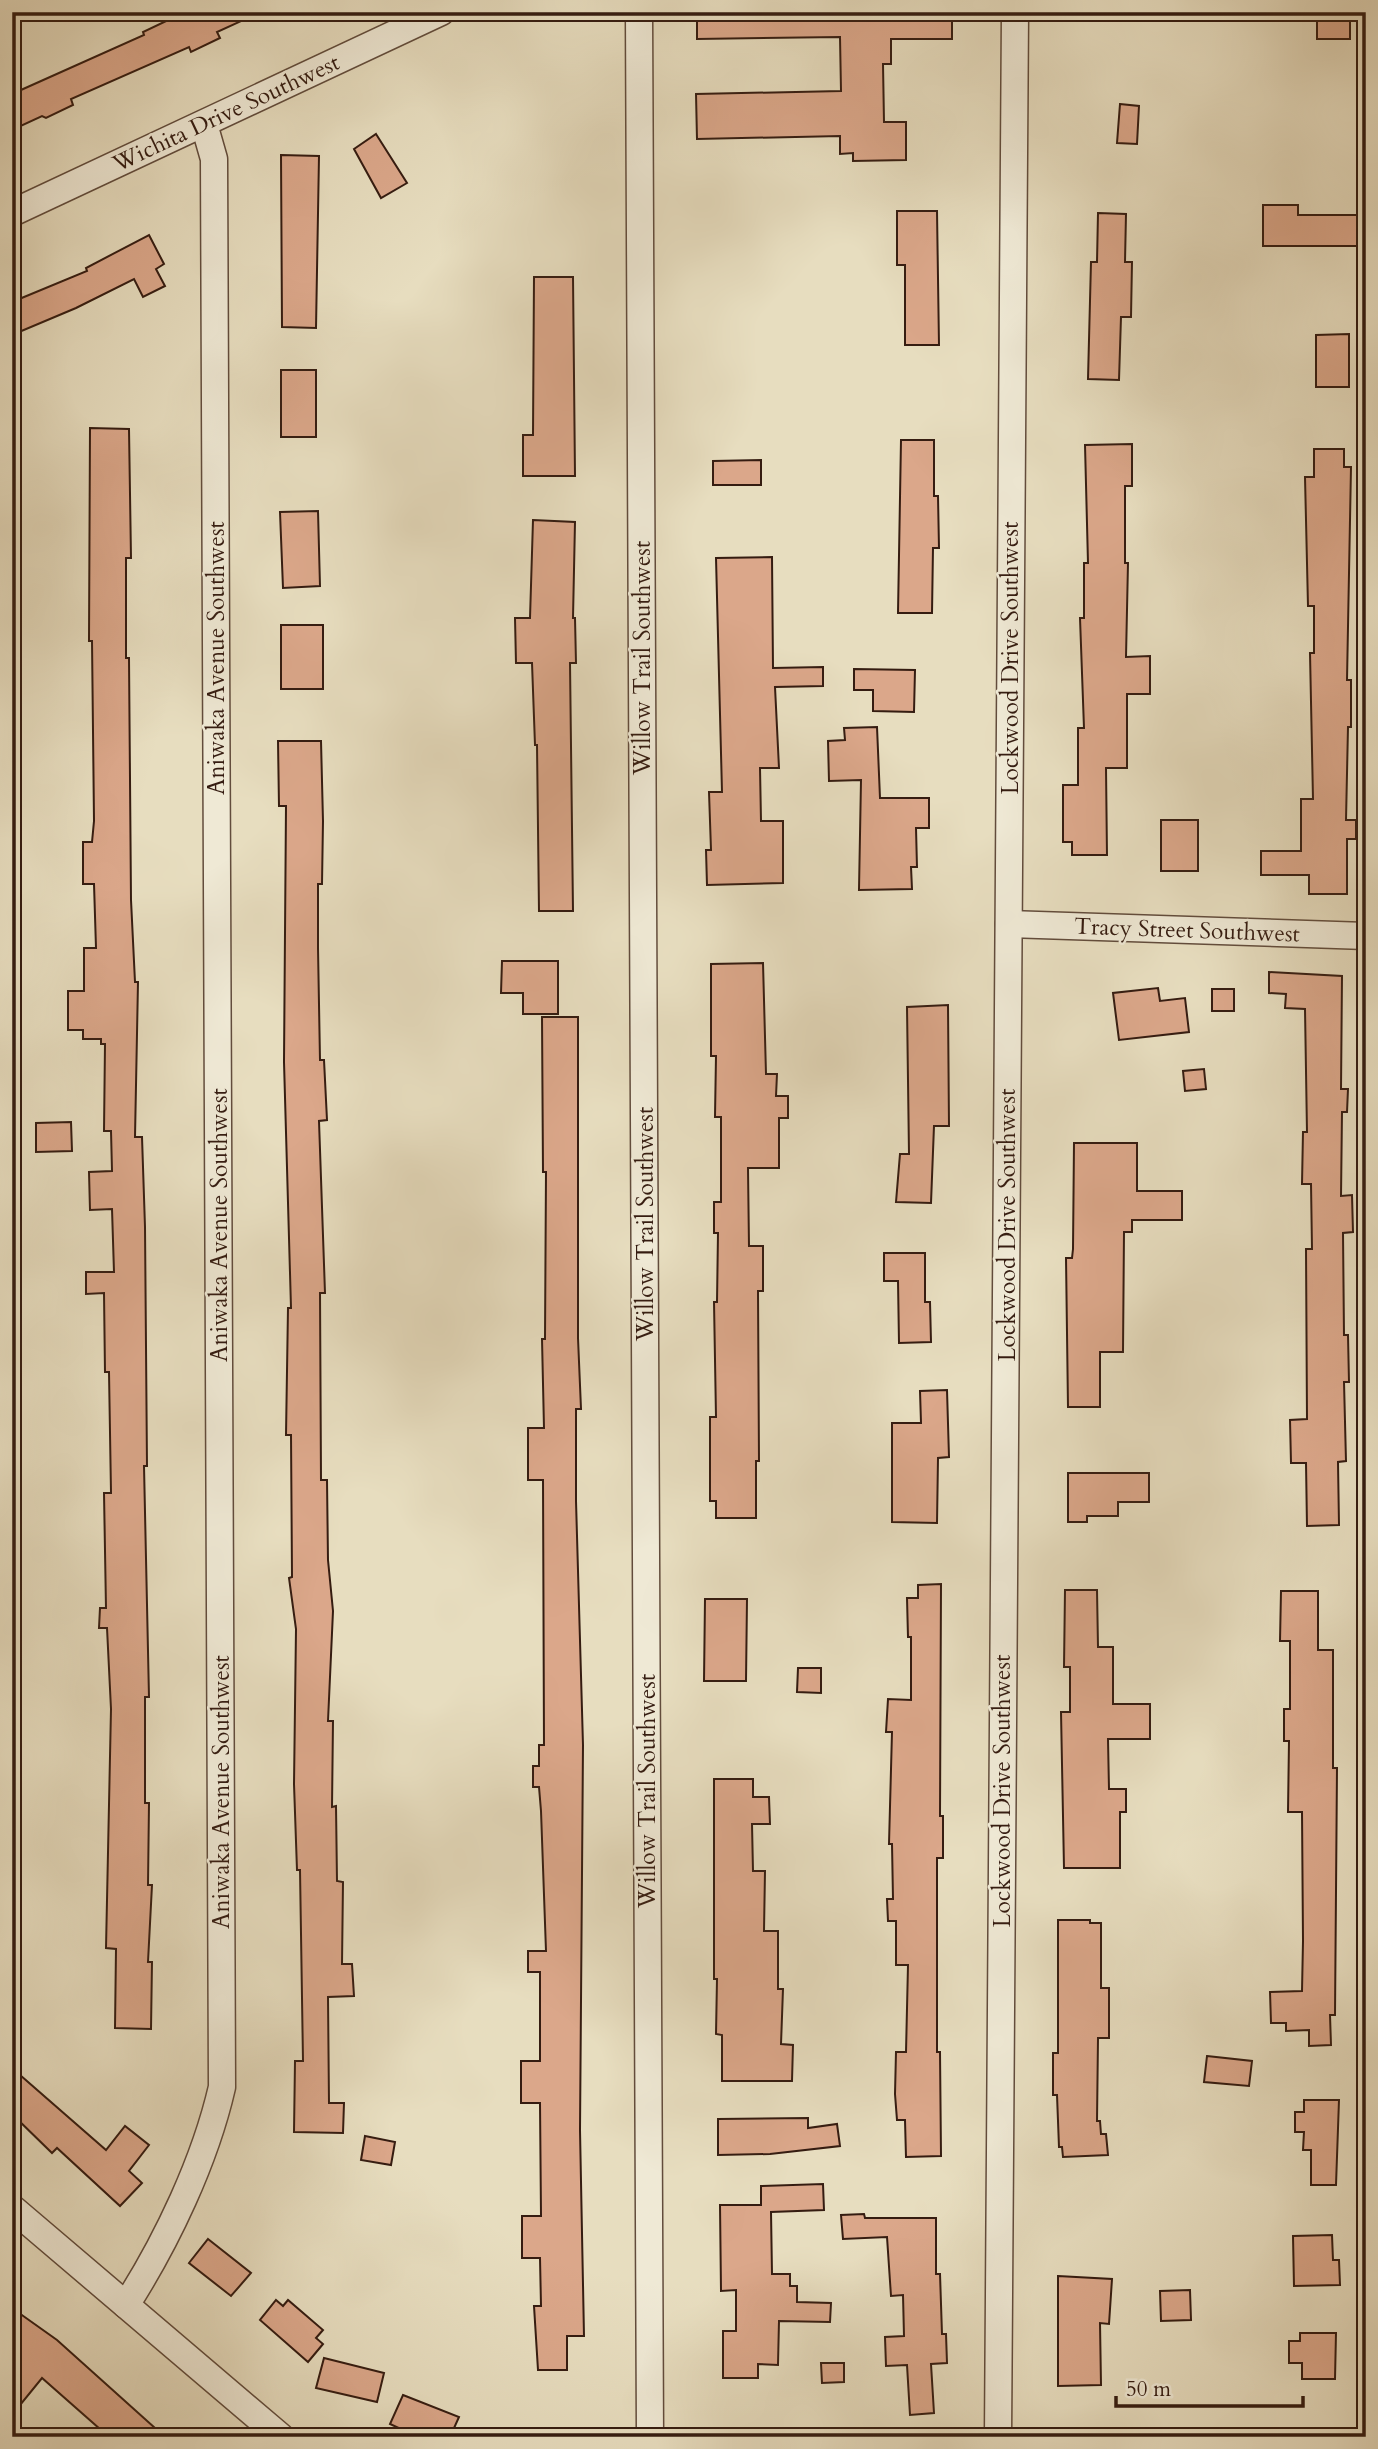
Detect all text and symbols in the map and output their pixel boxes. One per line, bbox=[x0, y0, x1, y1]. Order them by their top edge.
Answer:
street label: Wichita Drive Southwest bbox=[107, 47, 344, 180]
street label: Aniwaka Avenue Southwest bbox=[201, 521, 232, 795]
street label: Lockwood Drive Southwest bbox=[995, 522, 1026, 794]
street label: Willow Trail Southwest bbox=[627, 541, 658, 776]
street label: Tracy Street Southwest bbox=[1074, 911, 1300, 949]
street label: Aniwaka Avenue Southwest bbox=[204, 1088, 235, 1362]
street label: Lockwood Drive Southwest bbox=[992, 1089, 1023, 1361]
street label: Willow Trail Southwest bbox=[630, 1107, 661, 1342]
street label: Aniwaka Avenue Southwest bbox=[206, 1655, 237, 1929]
street label: Lockwood Drive Southwest bbox=[987, 1655, 1018, 1927]
street label: Willow Trail Southwest bbox=[632, 1674, 663, 1909]
scale bar bbox=[1116, 2365, 1303, 2409]
text: 50 m bbox=[1126, 2375, 1171, 2404]

